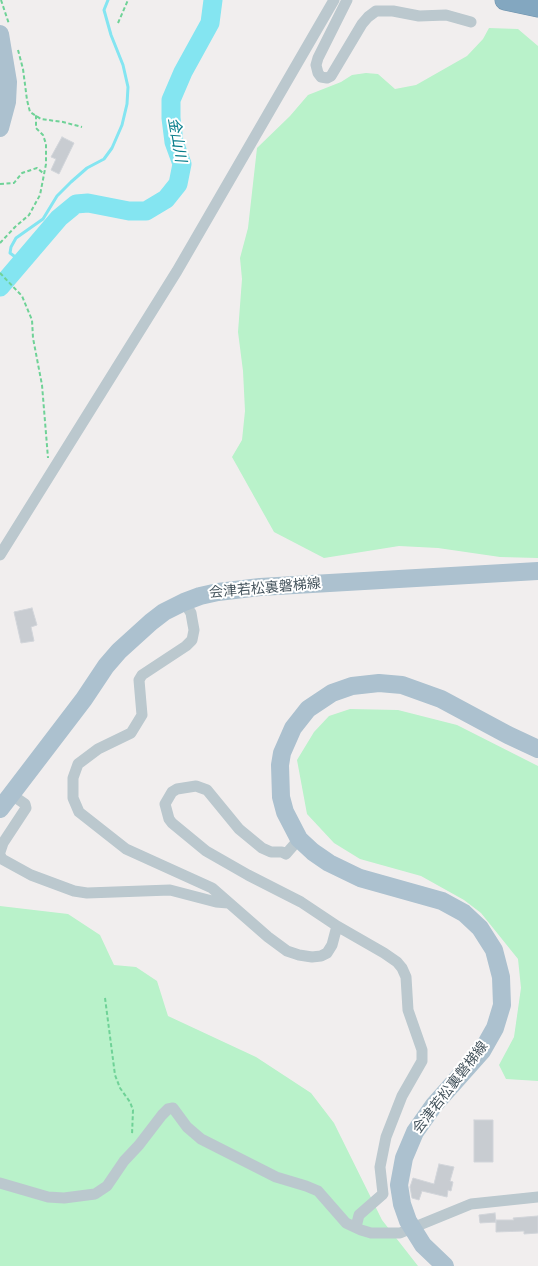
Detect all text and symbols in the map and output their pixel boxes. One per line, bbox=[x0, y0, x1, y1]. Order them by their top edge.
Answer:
water label: 金山川 bbox=[163, 116, 189, 164]
street label: 会津若松裏磐梯線 bbox=[208, 576, 322, 602]
street label: 会津若松裏磐梯線 bbox=[410, 1039, 492, 1137]

